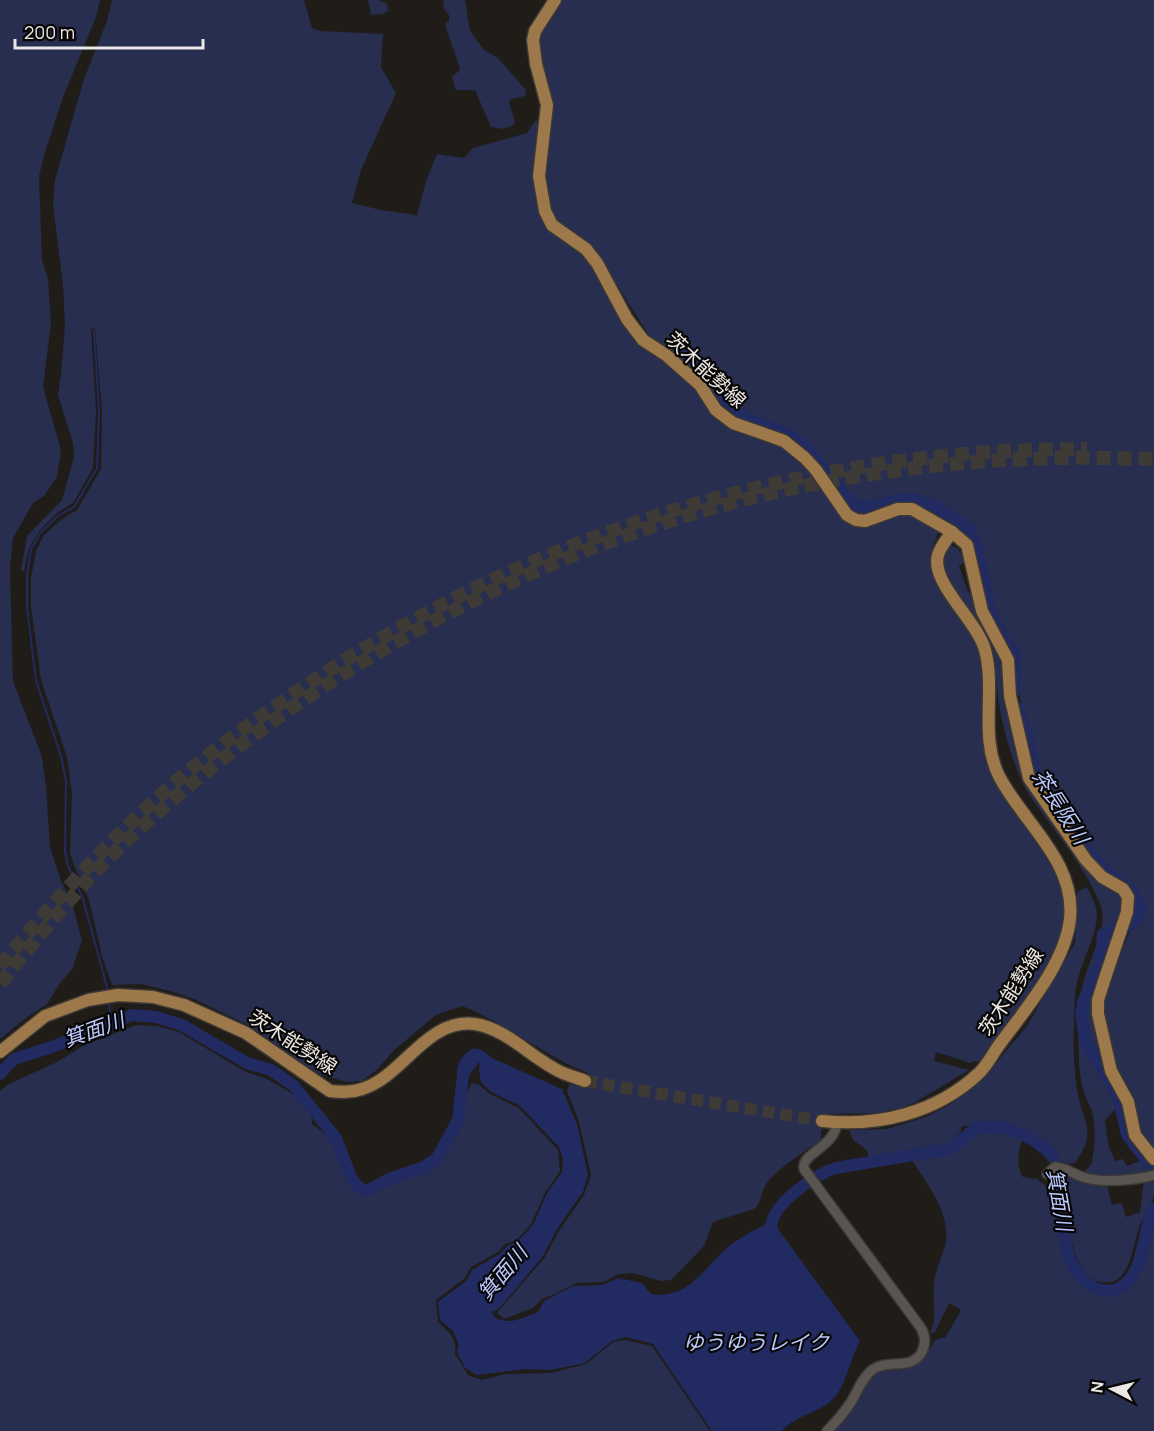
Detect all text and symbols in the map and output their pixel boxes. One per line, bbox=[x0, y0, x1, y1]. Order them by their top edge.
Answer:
scale bar bbox=[15, 12, 202, 50]
text: 200 m bbox=[24, 20, 75, 44]
street label: 茨木能勢線 bbox=[661, 326, 752, 414]
water label: 茶長阪川 bbox=[1026, 764, 1097, 851]
street label: 茨木能勢線 bbox=[972, 942, 1049, 1041]
street label: 茨木能勢線 bbox=[244, 1003, 343, 1080]
water label: 箕面川 bbox=[59, 1004, 130, 1053]
water label: 箕面川 bbox=[1041, 1166, 1080, 1235]
water label: 箕面川 bbox=[471, 1238, 534, 1305]
water label: ゆうゆうレイク bbox=[683, 1328, 830, 1356]
north arrow bbox=[1082, 1359, 1142, 1419]
text: N bbox=[1085, 1380, 1109, 1394]

